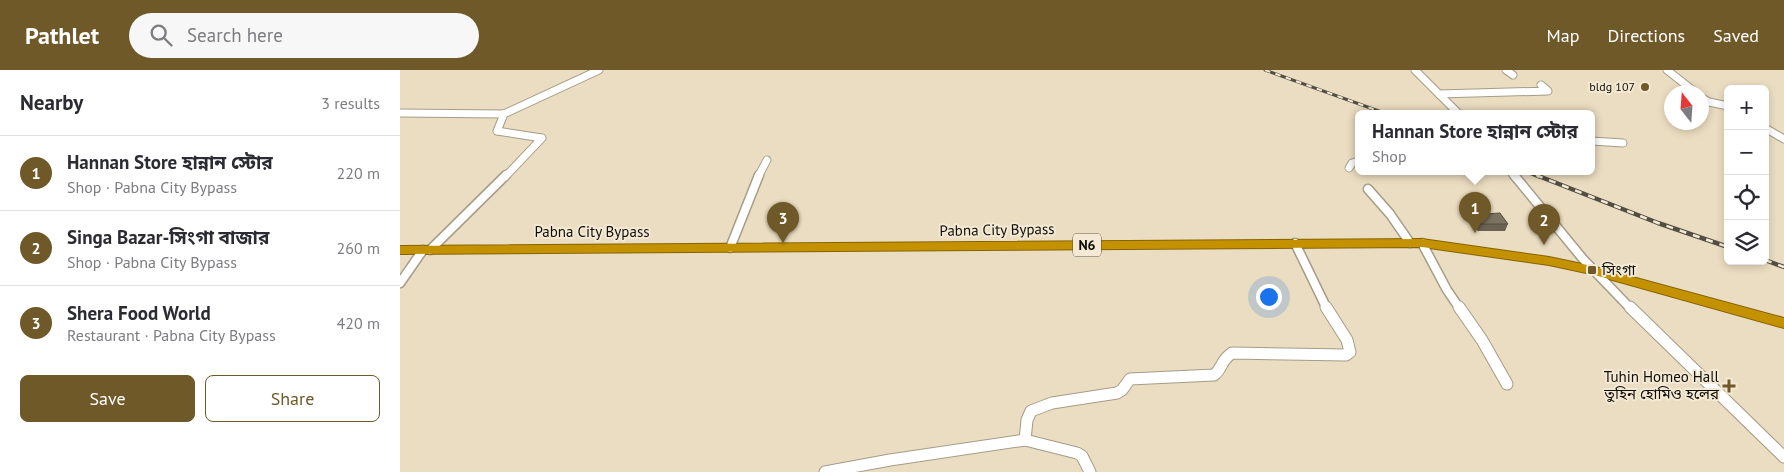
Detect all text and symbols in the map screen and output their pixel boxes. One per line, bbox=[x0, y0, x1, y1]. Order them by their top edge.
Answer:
search box bbox=[129, 13, 479, 58]
text: Pathlet bbox=[25, 20, 99, 51]
icon: search bbox=[147, 21, 175, 49]
text: Search here bbox=[187, 23, 283, 47]
text: Map bbox=[1547, 24, 1579, 47]
text: Directions bbox=[1607, 24, 1685, 47]
text: Saved bbox=[1713, 24, 1759, 47]
place label: bldg 107 bbox=[1589, 79, 1635, 94]
marker: bldg 107 bbox=[1639, 81, 1651, 93]
north arrow bbox=[1664, 85, 1709, 130]
map controls bbox=[1724, 85, 1769, 265]
button: + bbox=[1724, 85, 1769, 130]
text: Nearby bbox=[20, 89, 83, 116]
text: 3 results bbox=[321, 93, 380, 113]
popup bbox=[1355, 110, 1595, 175]
text: Hannan Store হান্নান স্টোর bbox=[1372, 119, 1578, 143]
button: − bbox=[1724, 130, 1769, 175]
text: Shop bbox=[1372, 146, 1407, 166]
text: Hannan Store হান্নান স্টোর bbox=[67, 150, 273, 174]
text: 1 bbox=[31, 163, 41, 183]
text: 220 m bbox=[337, 163, 380, 183]
button: locate bbox=[1724, 175, 1769, 220]
text: Shop · Pabna City Bypass bbox=[67, 177, 237, 197]
pin: 1 bbox=[1459, 192, 1491, 233]
pin: 3 bbox=[767, 202, 799, 243]
pin: 2 bbox=[1528, 204, 1560, 245]
street label: Pabna City Bypass bbox=[939, 219, 1055, 240]
button: layers bbox=[1724, 220, 1769, 265]
street label: Pabna City Bypass bbox=[534, 222, 650, 241]
text: Singa Bazar-সিংগা বাজার bbox=[67, 225, 269, 249]
road number: N6 bbox=[1073, 234, 1101, 256]
text: 2 bbox=[31, 238, 41, 258]
text: 260 m bbox=[337, 238, 380, 258]
text: Shop · Pabna City Bypass bbox=[67, 252, 237, 272]
place label: সিংগা bbox=[1601, 260, 1637, 279]
marker: সিংগা bbox=[1586, 264, 1598, 276]
your location bbox=[1256, 284, 1282, 310]
text: Shera Food World bbox=[67, 301, 211, 325]
text: 3 bbox=[31, 313, 41, 333]
text: 420 m bbox=[337, 313, 380, 333]
text: Restaurant · Pabna City Bypass bbox=[67, 325, 276, 345]
place label: Tuhin Homeo Hall তুহিন হোমিও হলের bbox=[1603, 367, 1720, 403]
button: Save bbox=[20, 375, 195, 422]
button: Share bbox=[205, 375, 380, 422]
marker: Tuhin Homeo Hall তুহিন হোমিও হলের bbox=[1723, 380, 1735, 392]

